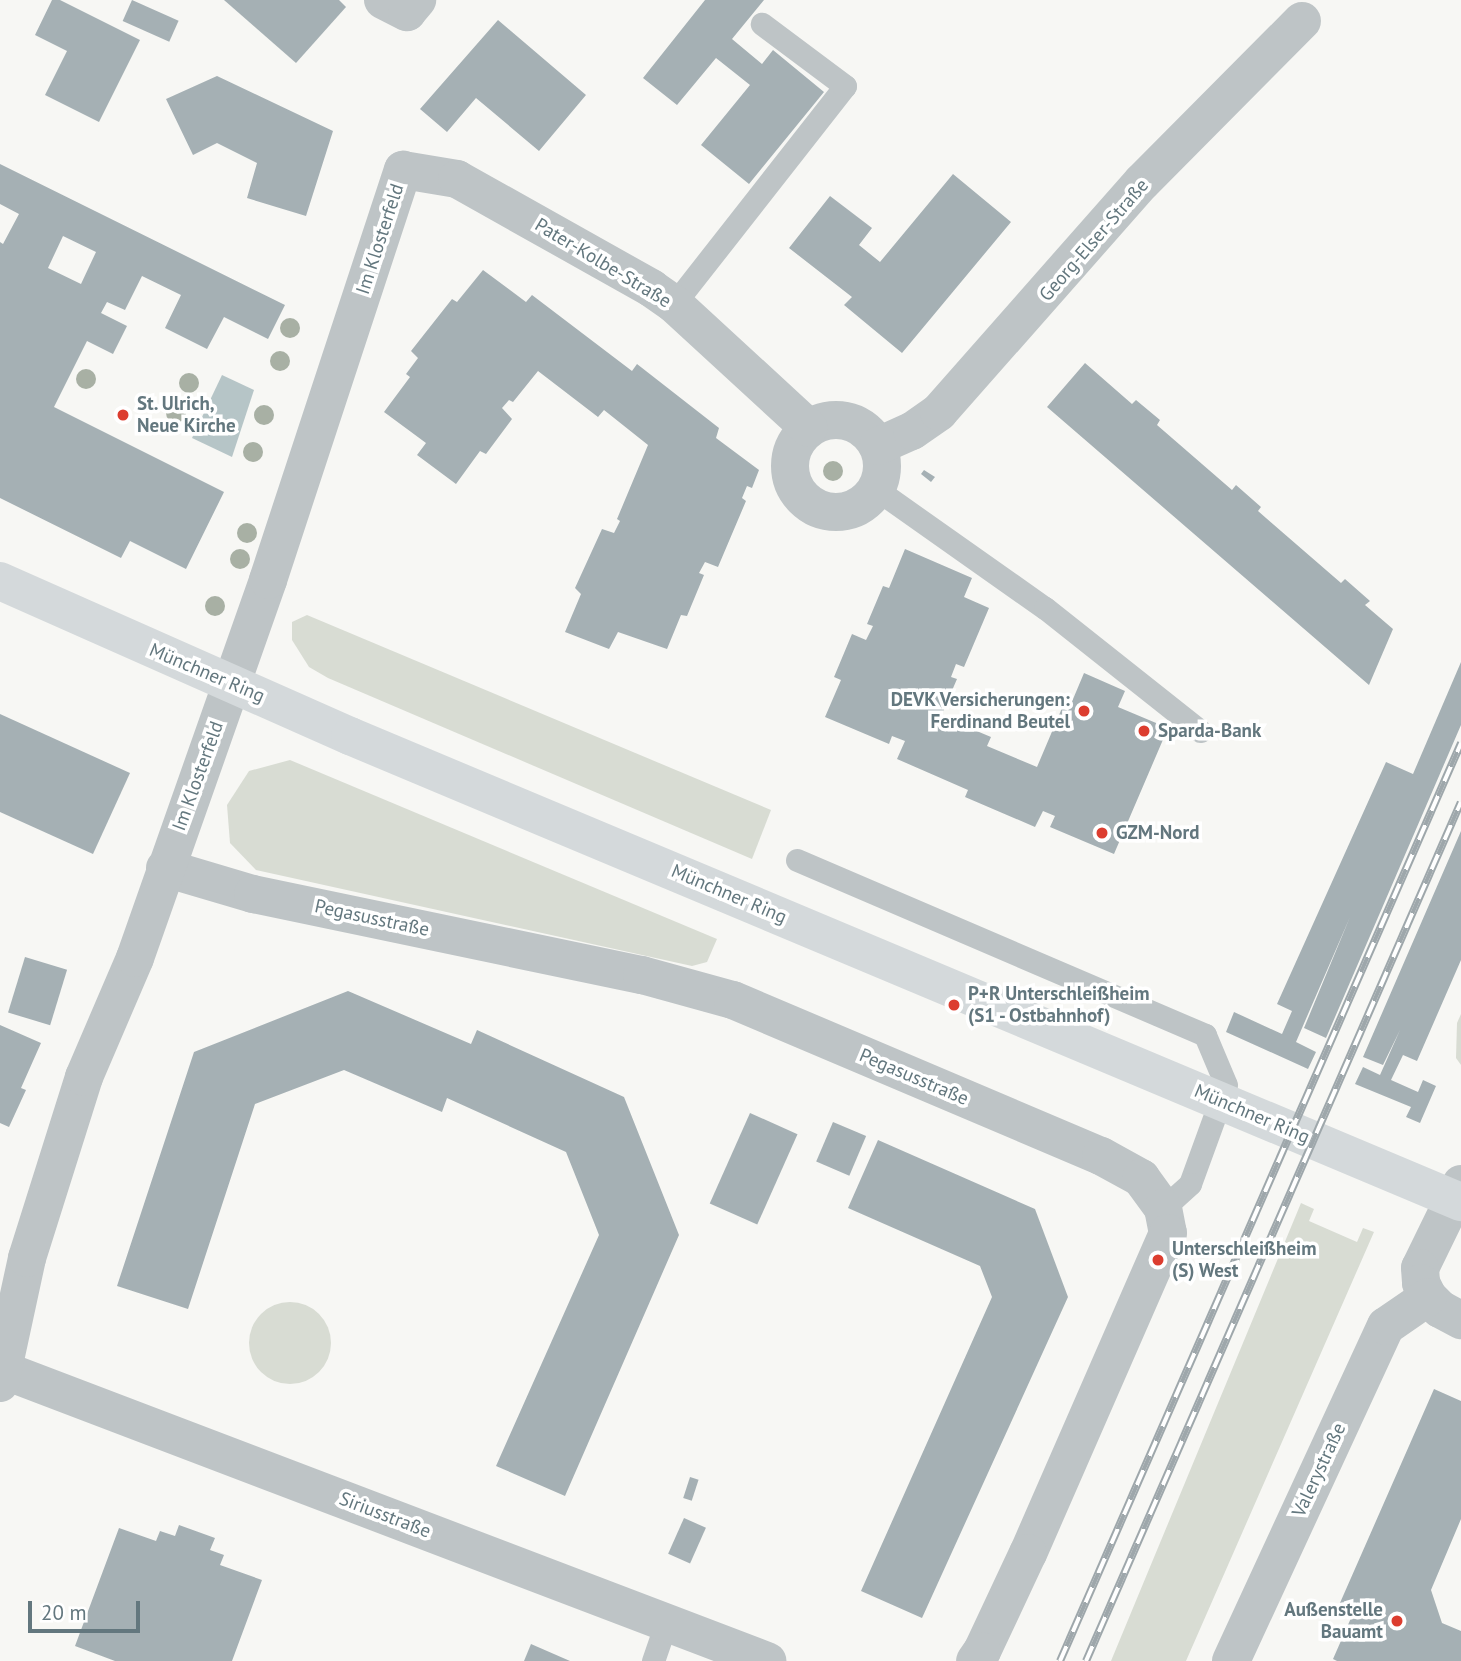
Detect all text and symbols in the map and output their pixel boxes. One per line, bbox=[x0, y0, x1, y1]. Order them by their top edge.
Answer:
street label: Georg-Elser-Straße bbox=[1035, 174, 1153, 306]
street label: Im Klosterfeld bbox=[351, 181, 409, 297]
street label: Pater-Kolbe-Straße bbox=[531, 213, 675, 313]
place label: St. Ulrich, Neue Kirche bbox=[137, 393, 236, 437]
marker: St. Ulrich, Neue Kirche bbox=[115, 407, 131, 423]
street label: Münchner Ring bbox=[146, 638, 268, 708]
place label: DEVK Versicherungen: Ferdinand Beutel bbox=[890, 689, 1070, 733]
marker: DEVK Versicherungen: Ferdinand Beutel bbox=[1076, 703, 1092, 719]
street label: Im Klosterfeld bbox=[168, 718, 228, 834]
place label: Sparda-Bank bbox=[1158, 720, 1261, 742]
marker: Sparda-Bank bbox=[1136, 723, 1152, 739]
place label: GZM-Nord bbox=[1116, 822, 1199, 844]
marker: GZM-Nord bbox=[1094, 825, 1110, 841]
street label: Münchner Ring bbox=[668, 859, 790, 929]
street label: Pegasusstraße bbox=[313, 895, 431, 941]
place label: P+R Unterschleißheim (S1 - Ostbahnhof) bbox=[968, 983, 1150, 1027]
marker: P+R Unterschleißheim (S1 - Ostbahnhof) bbox=[946, 997, 962, 1013]
street label: Pegasusstraße bbox=[856, 1044, 972, 1110]
street label: Münchner Ring bbox=[1191, 1079, 1313, 1149]
place label: Unterschleißheim (S) West bbox=[1172, 1238, 1316, 1282]
marker: Unterschleißheim (S) West bbox=[1150, 1252, 1166, 1268]
street label: Valerystraße bbox=[1287, 1419, 1351, 1521]
street label: Siriusstraße bbox=[336, 1487, 434, 1543]
scale bar bbox=[32, 1588, 144, 1632]
text: 20 m bbox=[41, 1599, 87, 1626]
place label: Außenstelle Bauamt bbox=[1284, 1599, 1383, 1643]
marker: Außenstelle Bauamt bbox=[1389, 1613, 1405, 1629]

